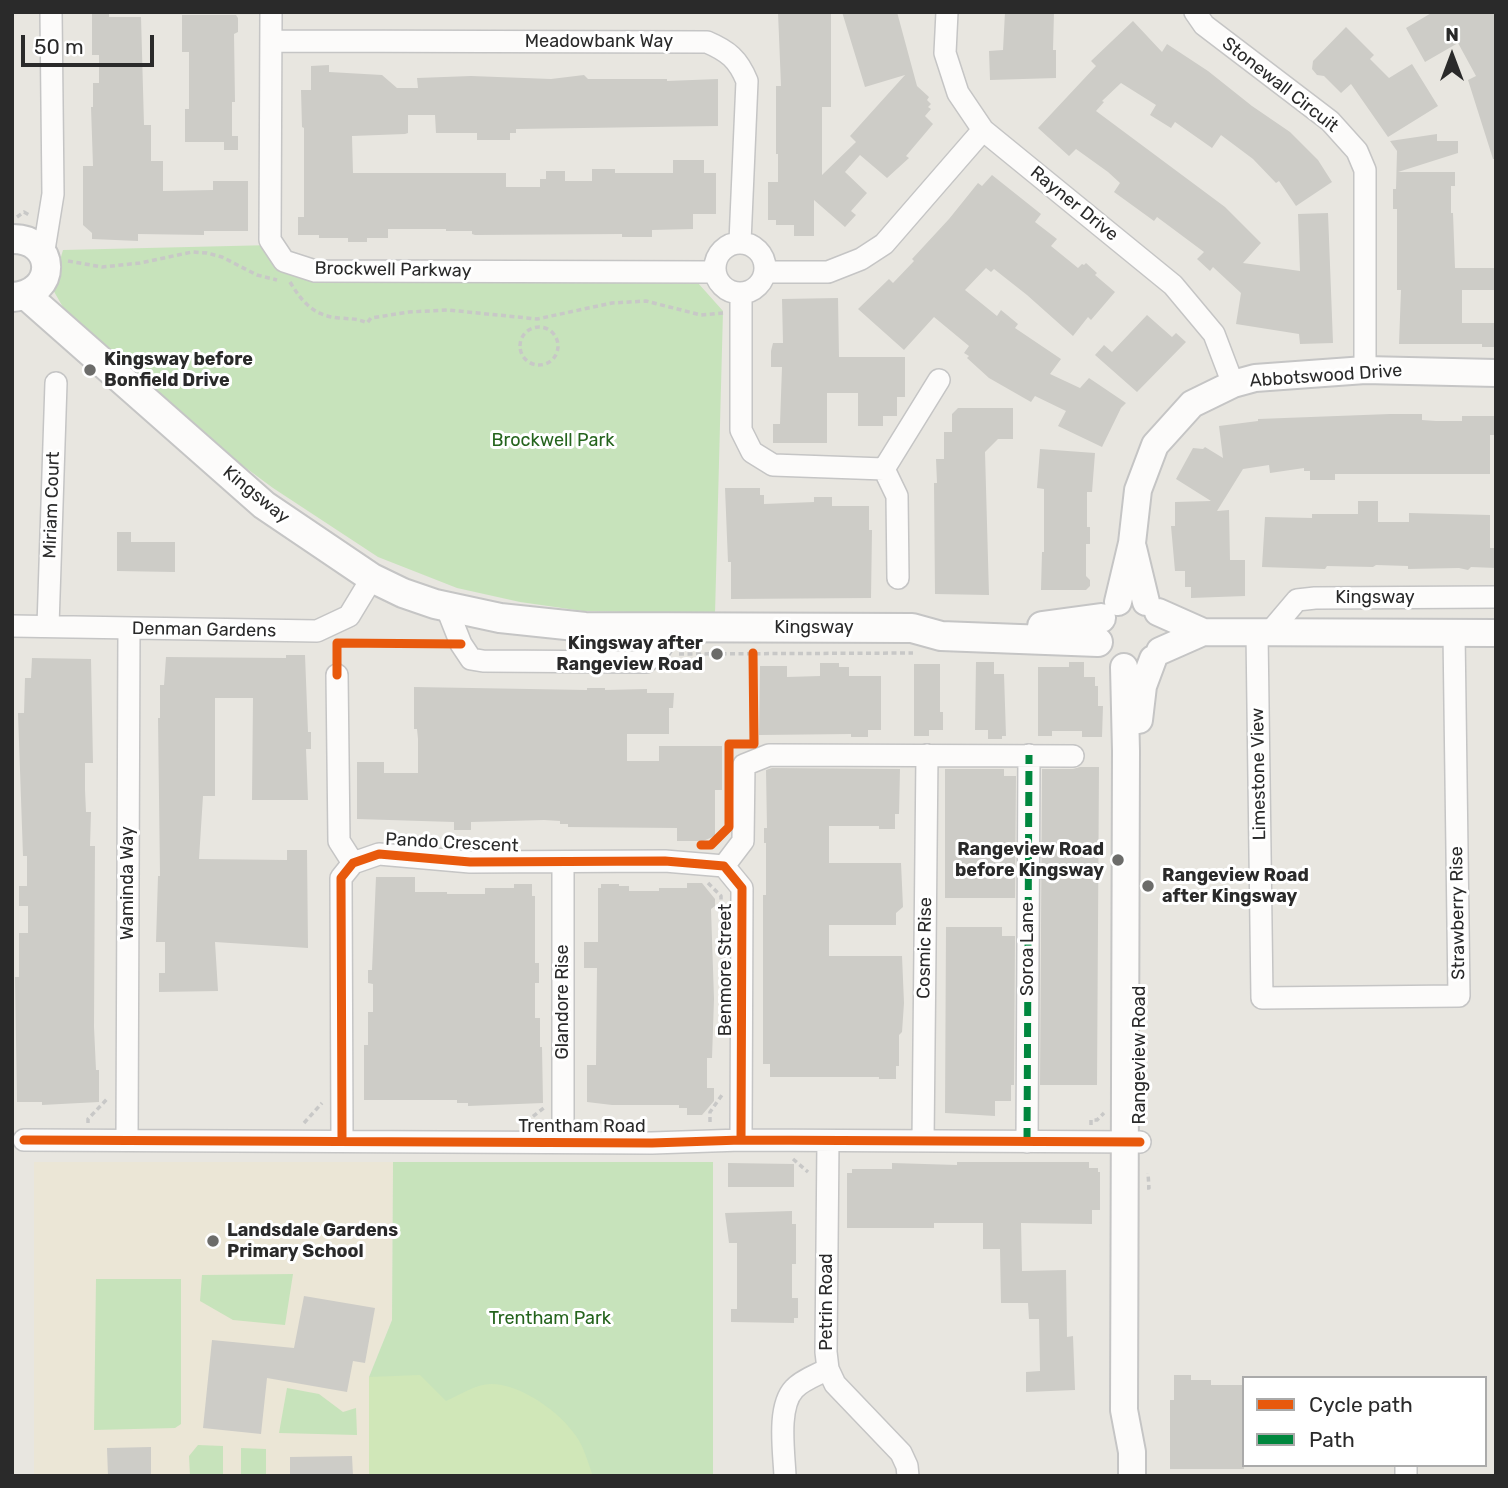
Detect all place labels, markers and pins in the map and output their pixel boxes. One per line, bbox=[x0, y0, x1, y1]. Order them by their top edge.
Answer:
place label: Kingsway before Bonfield Drive bbox=[104, 349, 253, 392]
marker: Kingsway before Bonfield Drive bbox=[82, 362, 98, 378]
place label: Kingsway after Rangeview Road bbox=[556, 633, 703, 676]
marker: Kingsway after Rangeview Road bbox=[709, 646, 725, 662]
place label: Rangeview Road before Kingsway bbox=[955, 839, 1104, 882]
marker: Rangeview Road before Kingsway bbox=[1110, 852, 1126, 868]
place label: Rangeview Road after Kingsway bbox=[1162, 865, 1309, 908]
marker: Rangeview Road after Kingsway bbox=[1140, 878, 1156, 894]
place label: Landsdale Gardens Primary School bbox=[227, 1220, 398, 1262]
marker: Landsdale Gardens Primary School bbox=[205, 1233, 221, 1249]

